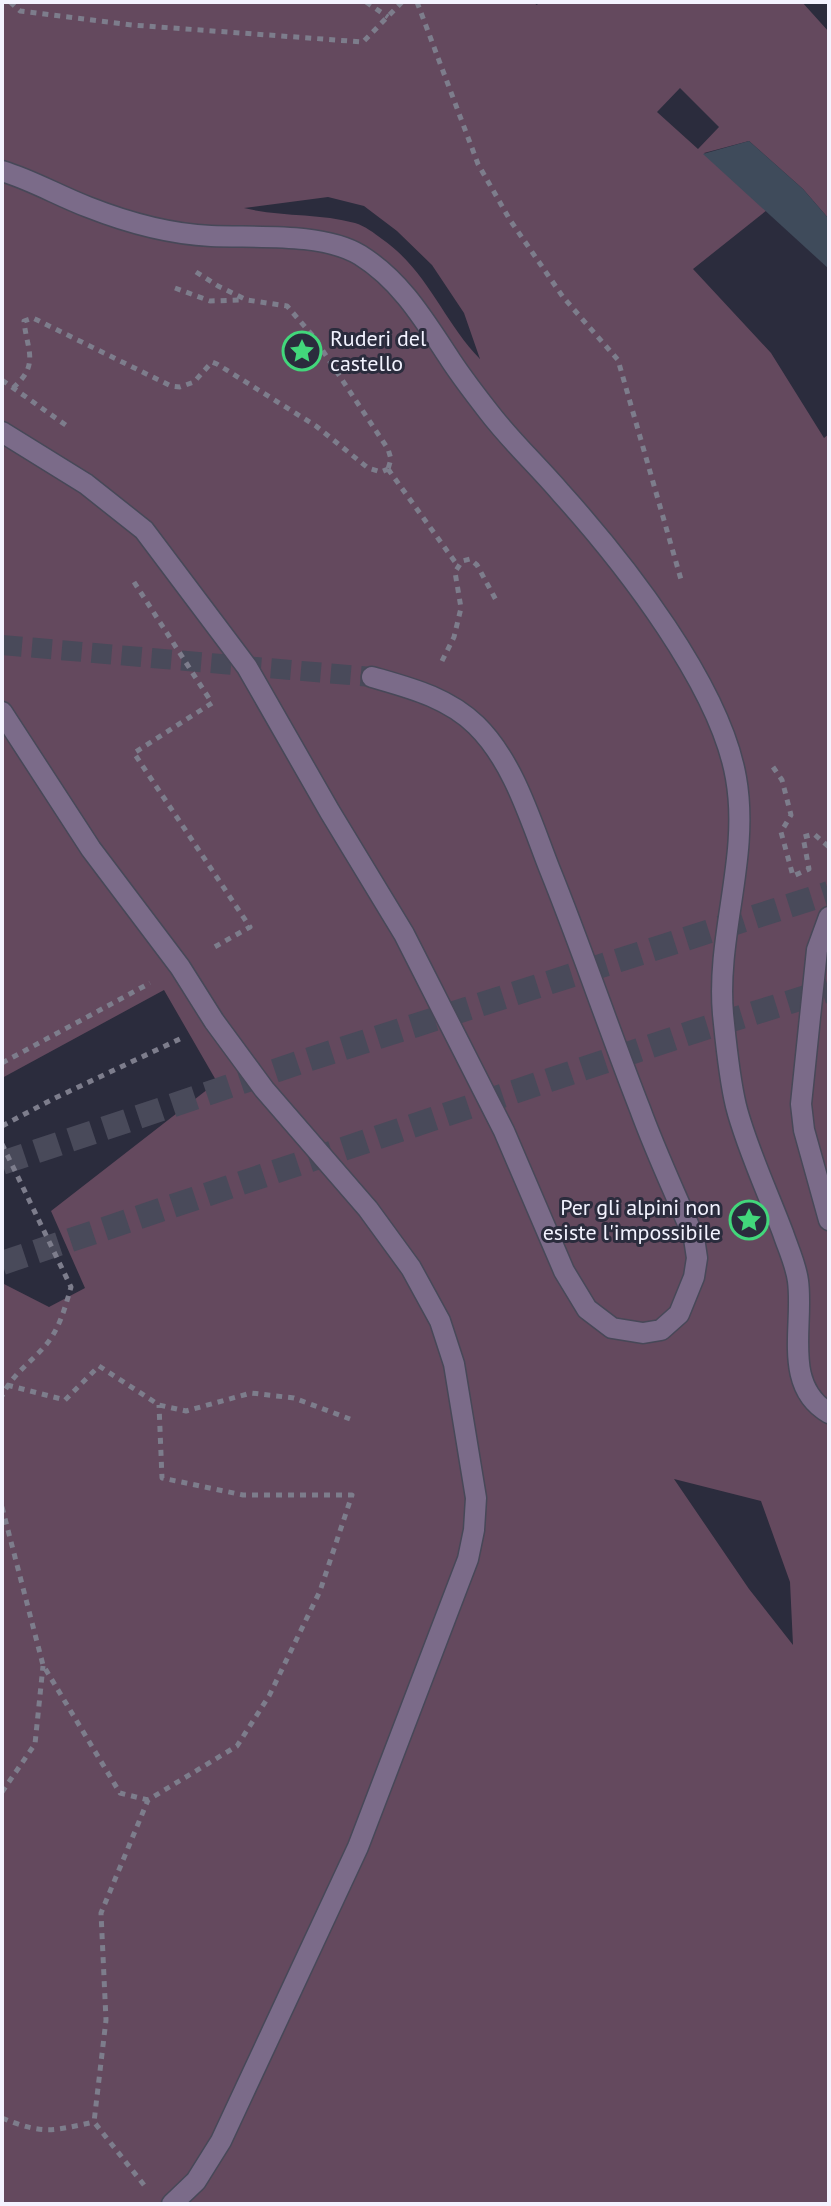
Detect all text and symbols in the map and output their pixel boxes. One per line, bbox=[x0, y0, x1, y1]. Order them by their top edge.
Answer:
place label: Ruderi del castello bbox=[330, 324, 427, 377]
place icon: Ruderi del castello bbox=[281, 330, 323, 372]
place label: Per gli alpini non esiste l'impossibile bbox=[543, 1193, 721, 1246]
place icon: Per gli alpini non esiste l'impossibile bbox=[728, 1199, 770, 1241]

